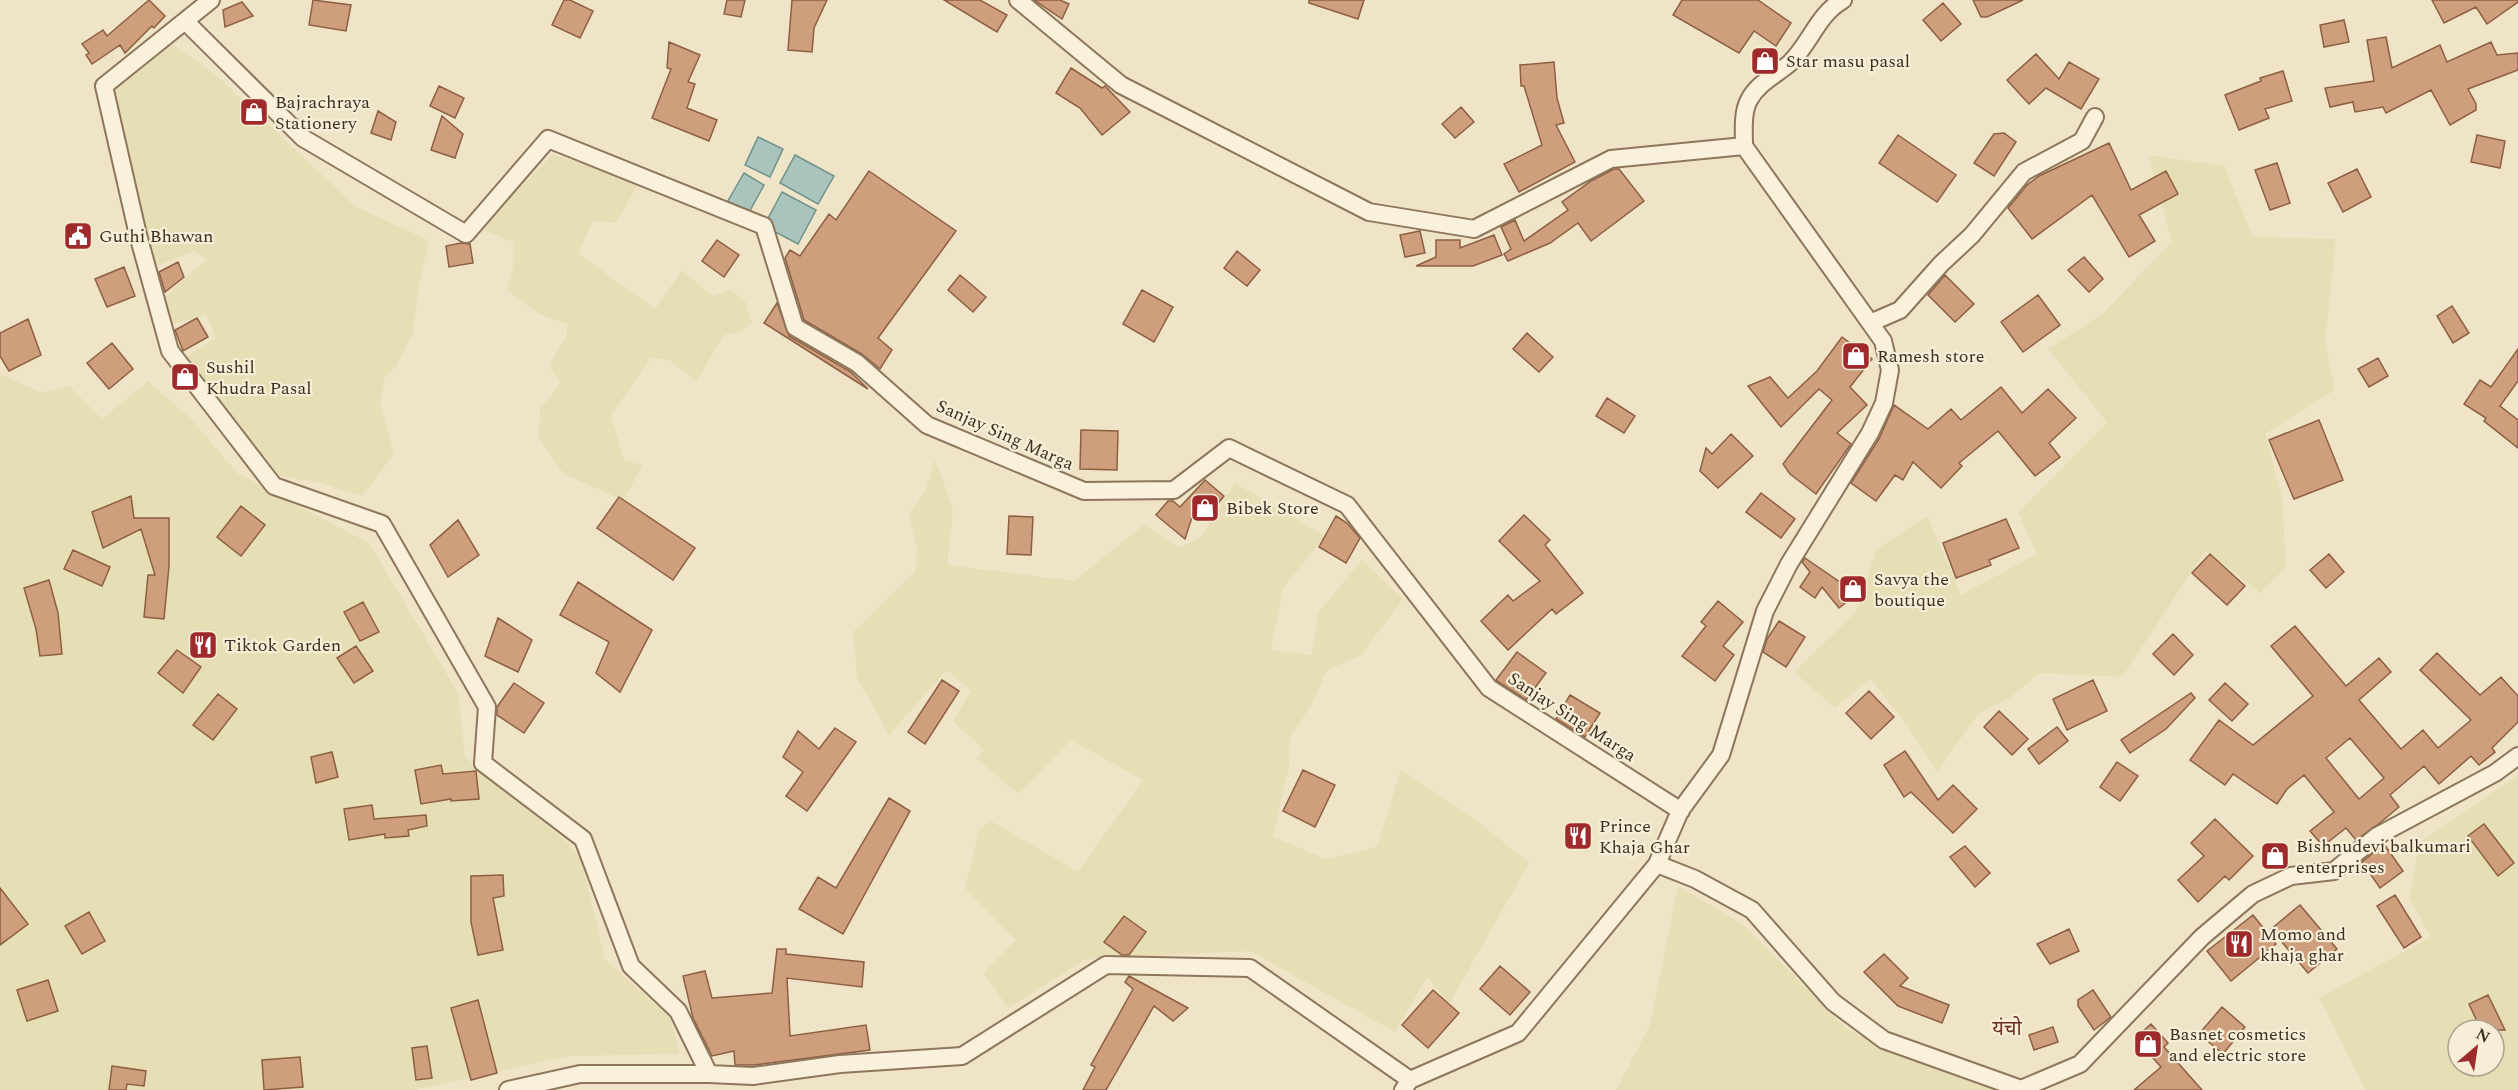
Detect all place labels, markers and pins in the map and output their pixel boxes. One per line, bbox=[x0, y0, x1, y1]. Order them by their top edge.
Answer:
shop icon: Star masu pasal bbox=[1749, 45, 1781, 77]
place label: Star masu pasal bbox=[1786, 48, 1910, 75]
place label: Bajrachraya Stationery bbox=[275, 89, 370, 137]
shop icon: Bajrachraya Stationery bbox=[238, 96, 270, 128]
public building icon: Guthi Bhawan bbox=[62, 220, 94, 252]
place label: Guthi Bhawan bbox=[99, 223, 214, 250]
shop icon: Ramesh store bbox=[1840, 340, 1872, 372]
place label: Ramesh store bbox=[1877, 343, 1984, 370]
place label: Sushil Khudra Pasal bbox=[206, 354, 312, 402]
shop icon: Sushil Khudra Pasal bbox=[169, 361, 201, 393]
shop icon: Bibek Store bbox=[1189, 492, 1221, 524]
place label: Bibek Store bbox=[1226, 495, 1319, 522]
place label: Savya the boutique bbox=[1874, 566, 1949, 614]
shop icon: Savya the boutique bbox=[1837, 573, 1869, 605]
restaurant icon: Tiktok Garden bbox=[187, 629, 219, 661]
place label: Tiktok Garden bbox=[224, 632, 341, 659]
place label: Prince Khaja Ghar bbox=[1599, 813, 1690, 861]
restaurant icon: Prince Khaja Ghar bbox=[1562, 820, 1594, 852]
place label: Bishnudevi balkumari enterprises bbox=[2296, 833, 2471, 881]
shop icon: Bishnudevi balkumari enterprises bbox=[2259, 840, 2291, 872]
place label: Momo and khaja ghar bbox=[2260, 921, 2346, 969]
restaurant icon: Momo and khaja ghar bbox=[2223, 928, 2255, 960]
place label: Basnet cosmetics and electric store bbox=[2169, 1021, 2306, 1069]
shop icon: Basnet cosmetics and electric store bbox=[2132, 1028, 2164, 1060]

